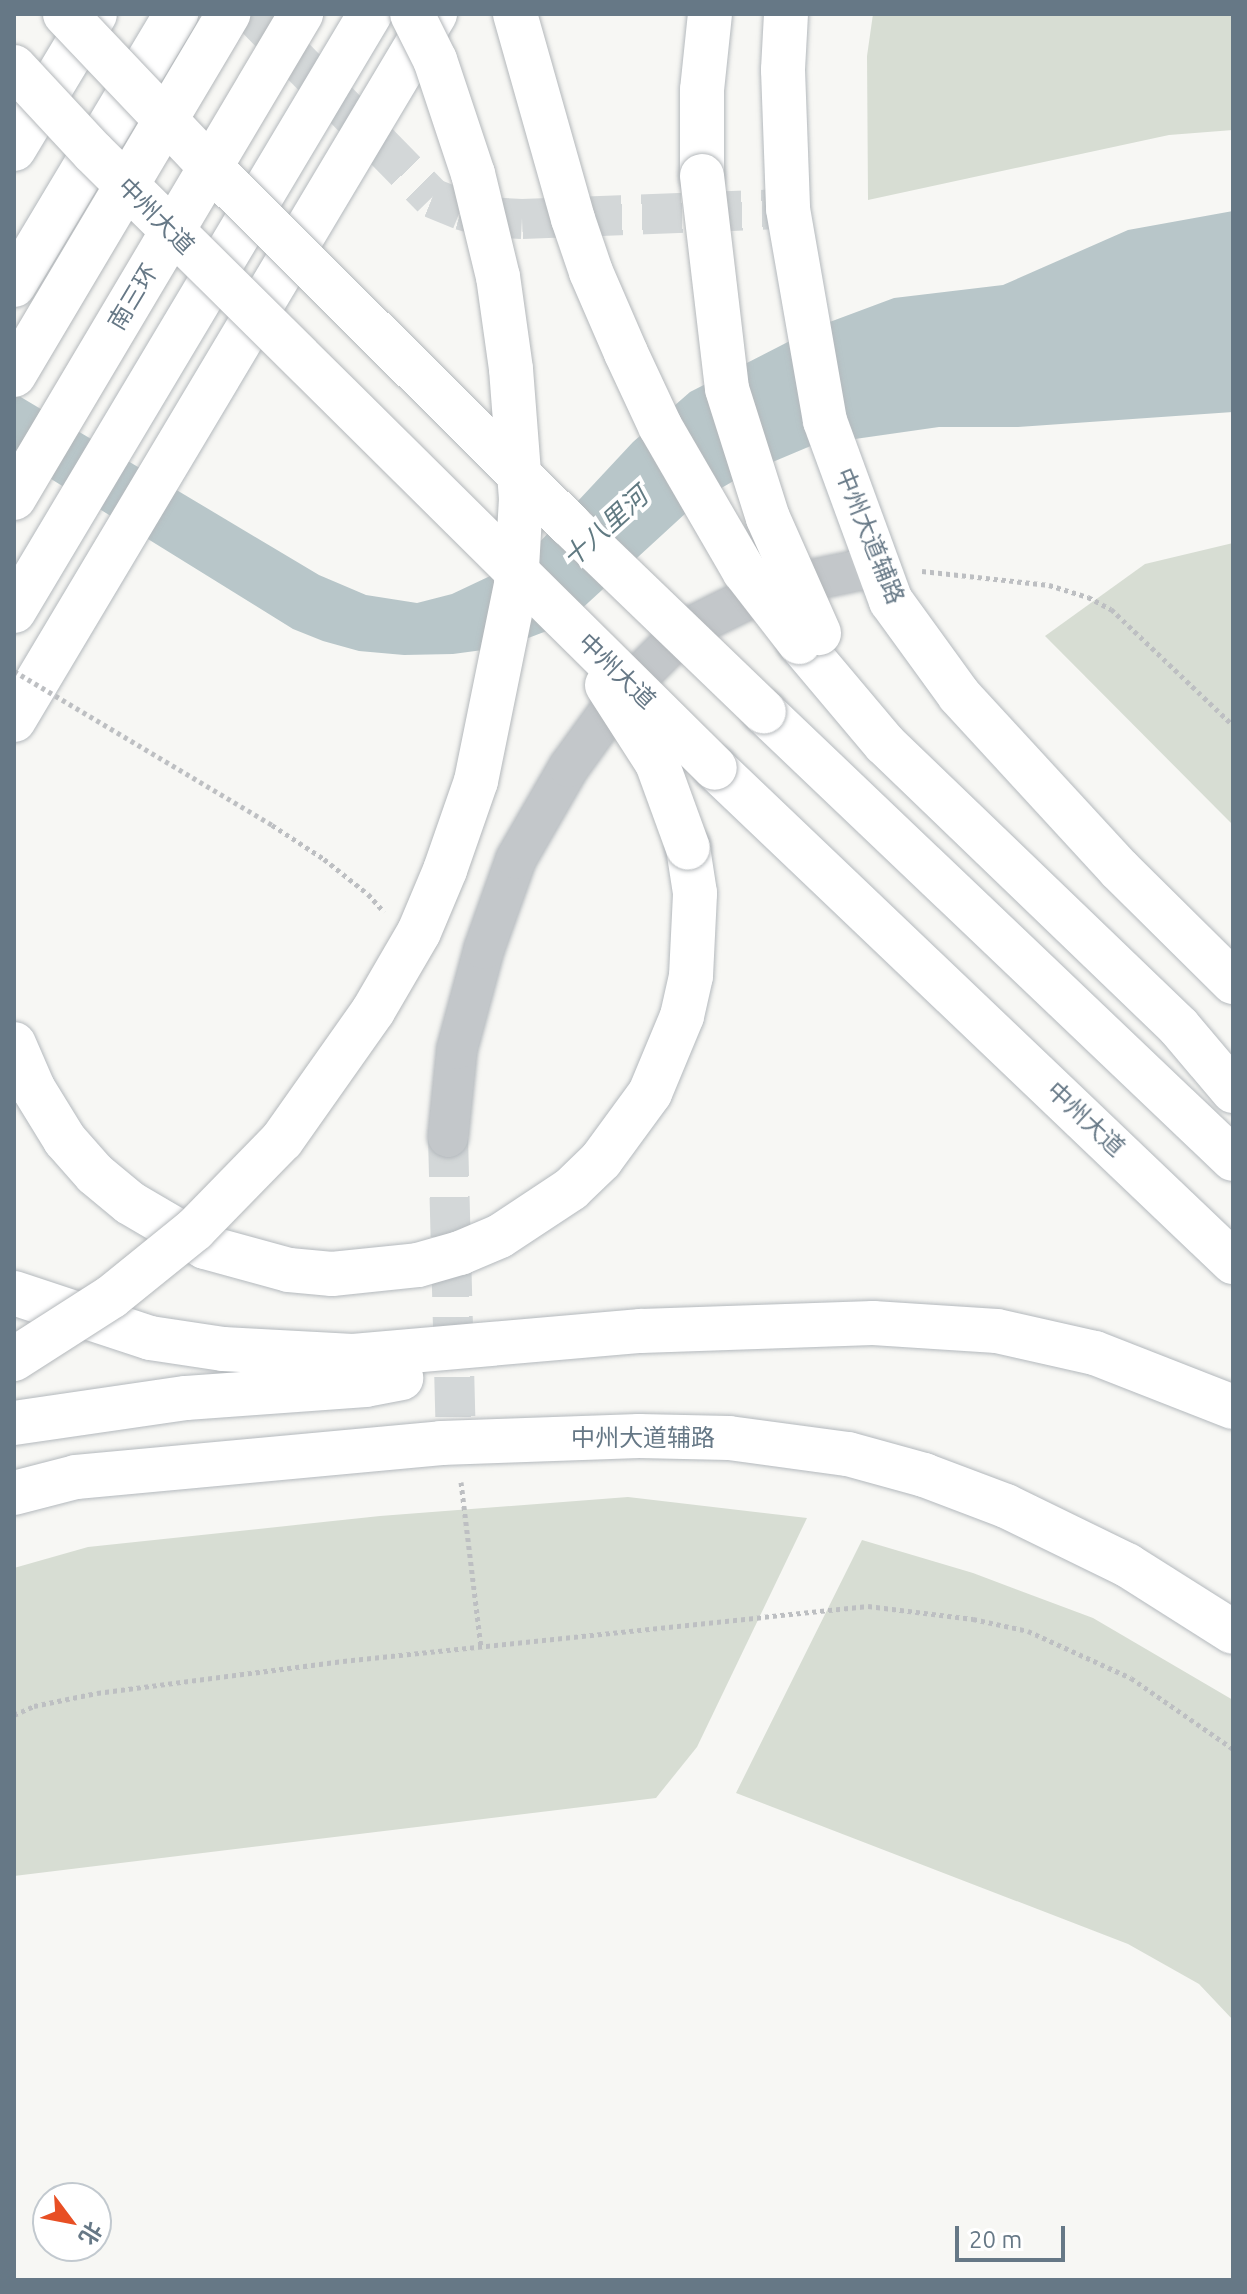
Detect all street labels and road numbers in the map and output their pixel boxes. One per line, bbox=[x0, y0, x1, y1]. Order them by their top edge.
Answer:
street label: 中州大道 bbox=[112, 172, 200, 260]
street label: 南三环 bbox=[102, 259, 164, 335]
street label: 中州大道辅路 bbox=[830, 464, 910, 608]
street label: 中州大道 bbox=[572, 627, 662, 715]
street label: 中州大道 bbox=[1041, 1076, 1131, 1162]
street label: 中州大道辅路 bbox=[571, 1424, 715, 1452]

